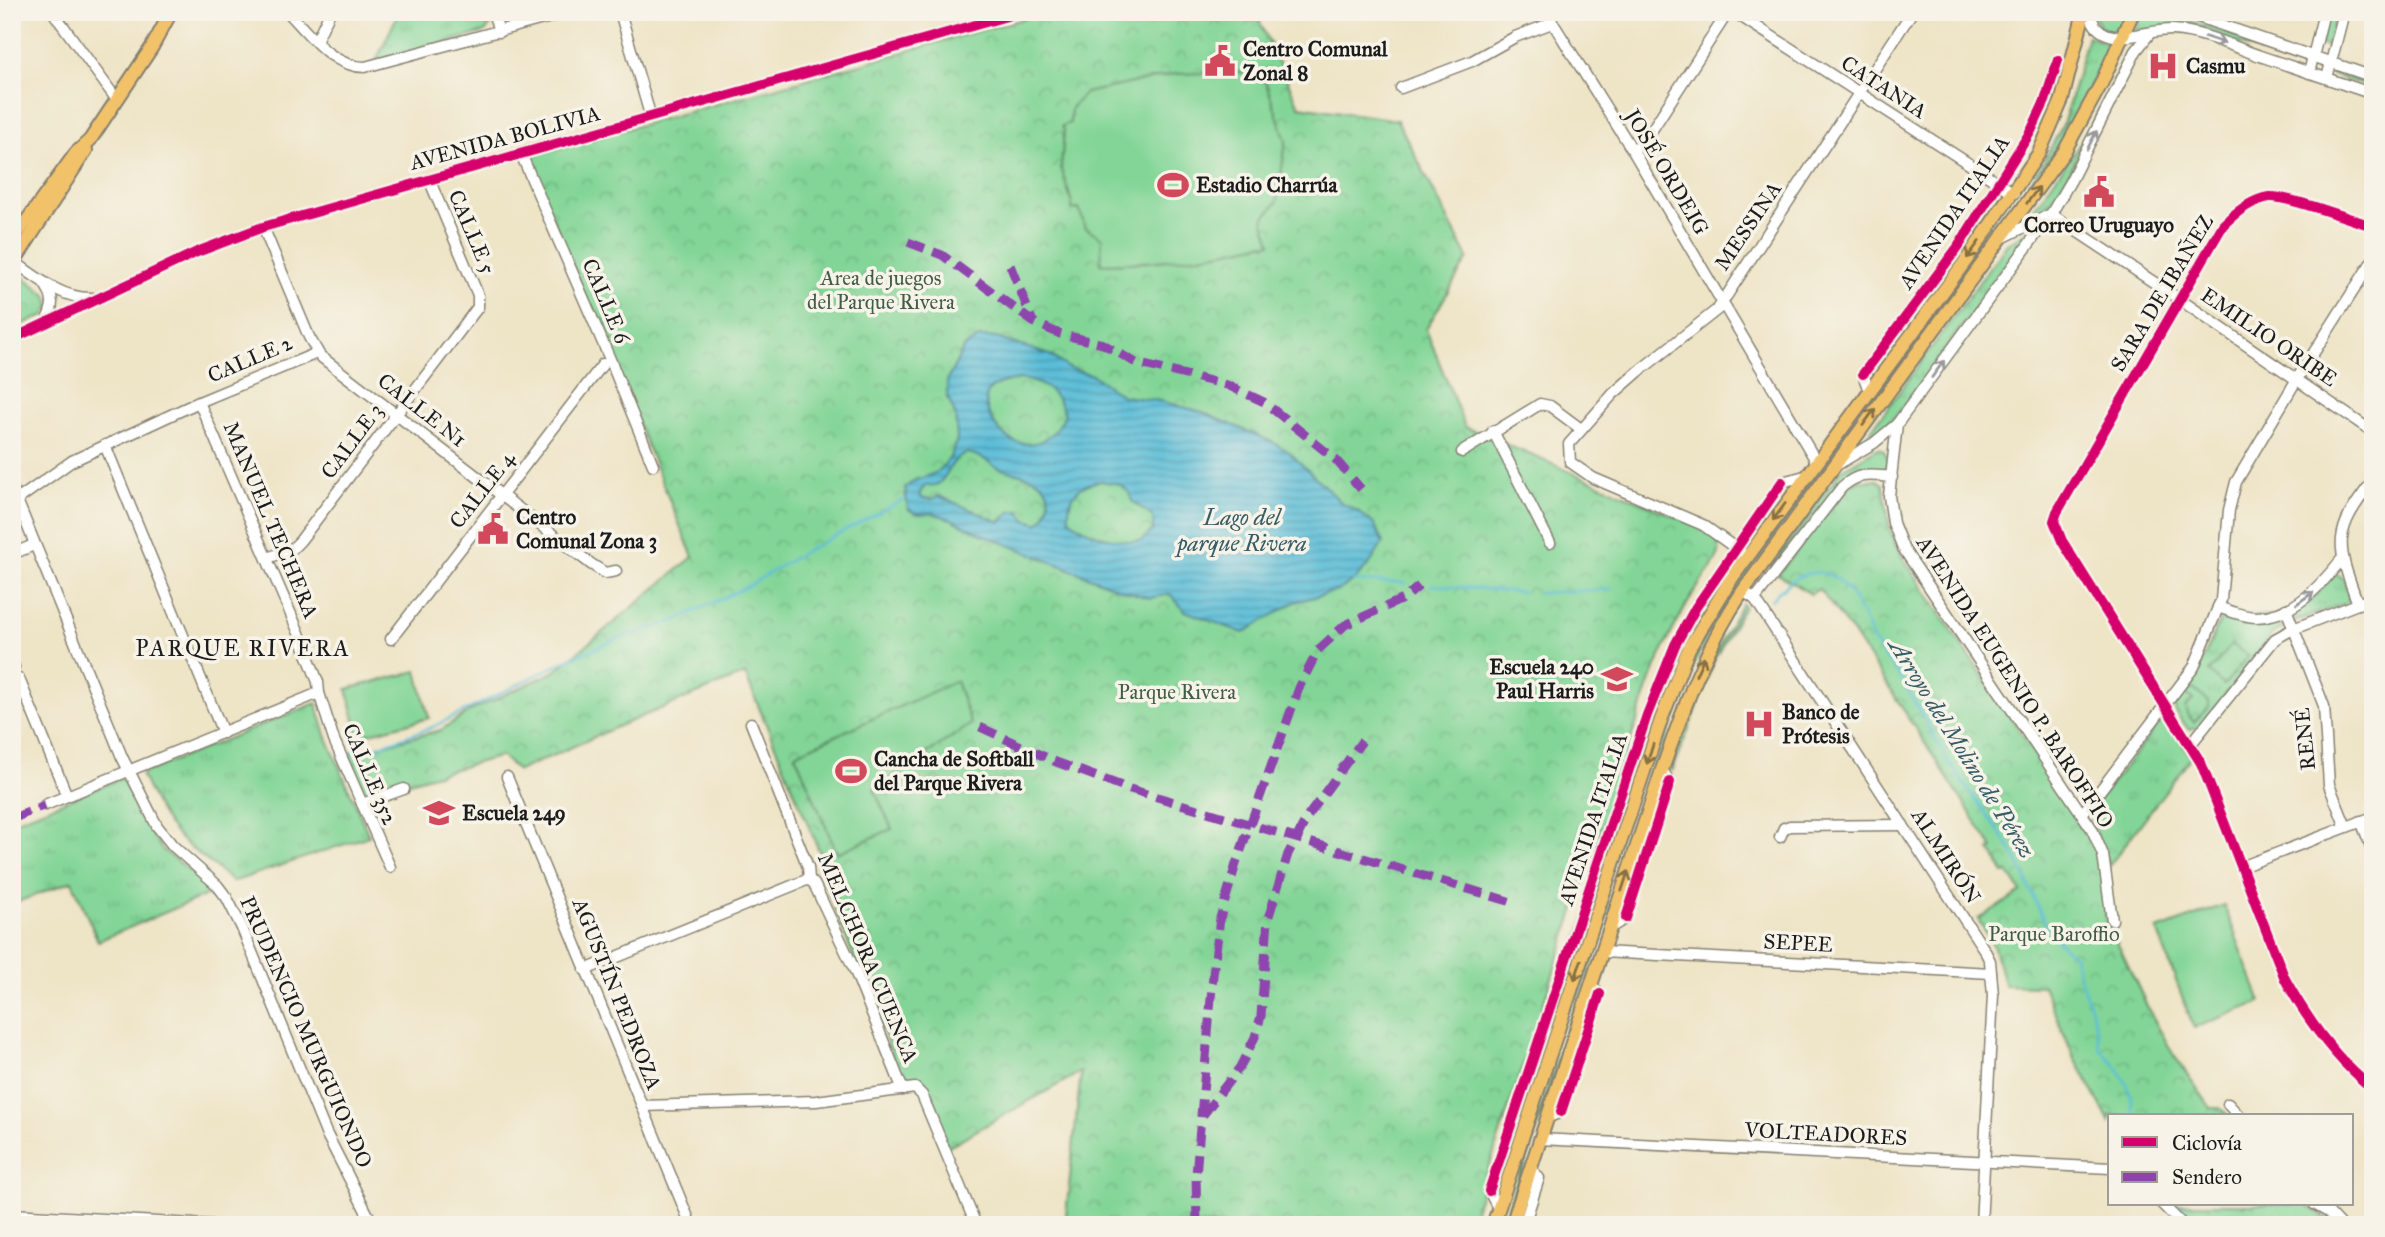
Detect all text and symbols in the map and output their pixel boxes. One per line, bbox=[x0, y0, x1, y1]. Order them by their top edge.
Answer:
one-way arrow bbox=[2204, 35, 2226, 47]
place label: Centro Comunal Zonal 8 bbox=[1243, 36, 1389, 86]
public building icon: Centro Comunal Zonal 8 bbox=[1203, 44, 1237, 78]
hospital icon: Casmu bbox=[2146, 49, 2180, 83]
street label: CATANIA bbox=[1836, 50, 1932, 124]
place label: Casmu bbox=[2186, 53, 2246, 79]
street label: AVENIDA BOLIVIA bbox=[406, 100, 603, 176]
street label: JOSÉ ORDEIG bbox=[1618, 102, 1716, 239]
street label: AVENIDA ITALIA bbox=[1892, 130, 2015, 295]
one-way arrow bbox=[2085, 130, 2099, 151]
sports icon: Estadio Charrúa bbox=[1156, 168, 1190, 202]
place label: Estadio Charrúa bbox=[1196, 172, 1338, 198]
public building icon: Correo Uruguayo bbox=[2082, 175, 2116, 209]
street label: MESSINA bbox=[1709, 177, 1787, 275]
street label: CALLE 5 bbox=[443, 186, 501, 278]
one-way arrow bbox=[2026, 186, 2040, 205]
street label: SARA DE IBAÑEZ bbox=[2105, 210, 2219, 376]
place label: Correo Uruguayo bbox=[2024, 212, 2174, 238]
one-way arrow bbox=[1966, 240, 1980, 259]
street label: CALLE 6 bbox=[576, 255, 636, 349]
park label: Area de juegos del Parque Rivera bbox=[807, 265, 955, 315]
street label: EMILIO ORIBE bbox=[2196, 282, 2342, 392]
street label: CALLE 2 bbox=[204, 329, 297, 388]
one-way arrow bbox=[1931, 360, 1945, 379]
street label: CALLE N1 bbox=[373, 367, 471, 453]
street label: CALLE 3 bbox=[315, 398, 389, 484]
one-way arrow bbox=[1862, 408, 1876, 427]
street label: MANUEL TECHERA bbox=[218, 418, 324, 622]
street label: CALLE 4 bbox=[444, 445, 521, 534]
one-way arrow bbox=[1772, 502, 1786, 521]
water label: Lago del parque Rivera bbox=[1174, 503, 1307, 558]
place label: Centro Comunal Zona 3 bbox=[516, 504, 657, 554]
public building icon: Centro Comunal Zona 3 bbox=[476, 512, 510, 546]
street label: AVENIDA EUGENIO P. BAROFFIO bbox=[1910, 530, 2119, 833]
one-way arrow bbox=[2295, 591, 2314, 605]
water label: Arroyo del Molino de Pérez bbox=[1882, 631, 2041, 863]
district label: PARQUE RIVERA bbox=[135, 634, 351, 662]
place label: Escuela 240 Paul Harris bbox=[1489, 654, 1594, 704]
one-way arrow bbox=[1694, 656, 1707, 677]
school or university icon: Escuela 240 Paul Harris bbox=[1600, 662, 1634, 696]
park label: Parque Rivera bbox=[1118, 679, 1236, 705]
place label: Banco de Prótesis bbox=[1782, 699, 1860, 749]
street label: RENÉ bbox=[2288, 706, 2321, 772]
hospital icon: Banco de Prótesis bbox=[1742, 707, 1776, 741]
street label: CALLE 352 bbox=[337, 719, 403, 829]
street label: AVENIDA ITALIA bbox=[1553, 730, 1633, 909]
one-way arrow bbox=[1643, 743, 1656, 765]
place label: Cancha de Softball del Parque Rivera bbox=[874, 746, 1035, 796]
sports icon: Cancha de Softball del Parque Rivera bbox=[834, 754, 868, 788]
school or university icon: Escuela 249 bbox=[422, 796, 456, 830]
place label: Escuela 249 bbox=[462, 800, 566, 826]
street label: ALMIRÓN bbox=[1905, 802, 1987, 909]
street label: MELCHORA CUENCA bbox=[812, 849, 924, 1067]
one-way arrow bbox=[1620, 870, 1633, 892]
street label: PRUDENCIO MURGUIONDO bbox=[234, 892, 378, 1172]
street label: AGUSTÍN PEDROZA bbox=[566, 893, 668, 1094]
park label: Parque Baroffio bbox=[1988, 921, 2120, 947]
street label: SEPEE bbox=[1763, 928, 1833, 958]
one-way arrow bbox=[1571, 958, 1583, 980]
legend bbox=[2108, 1114, 2354, 1206]
street label: VOLTEADORES bbox=[1743, 1117, 1908, 1151]
text: Ciclovía bbox=[2172, 1130, 2242, 1156]
text: Sendero bbox=[2172, 1164, 2242, 1190]

